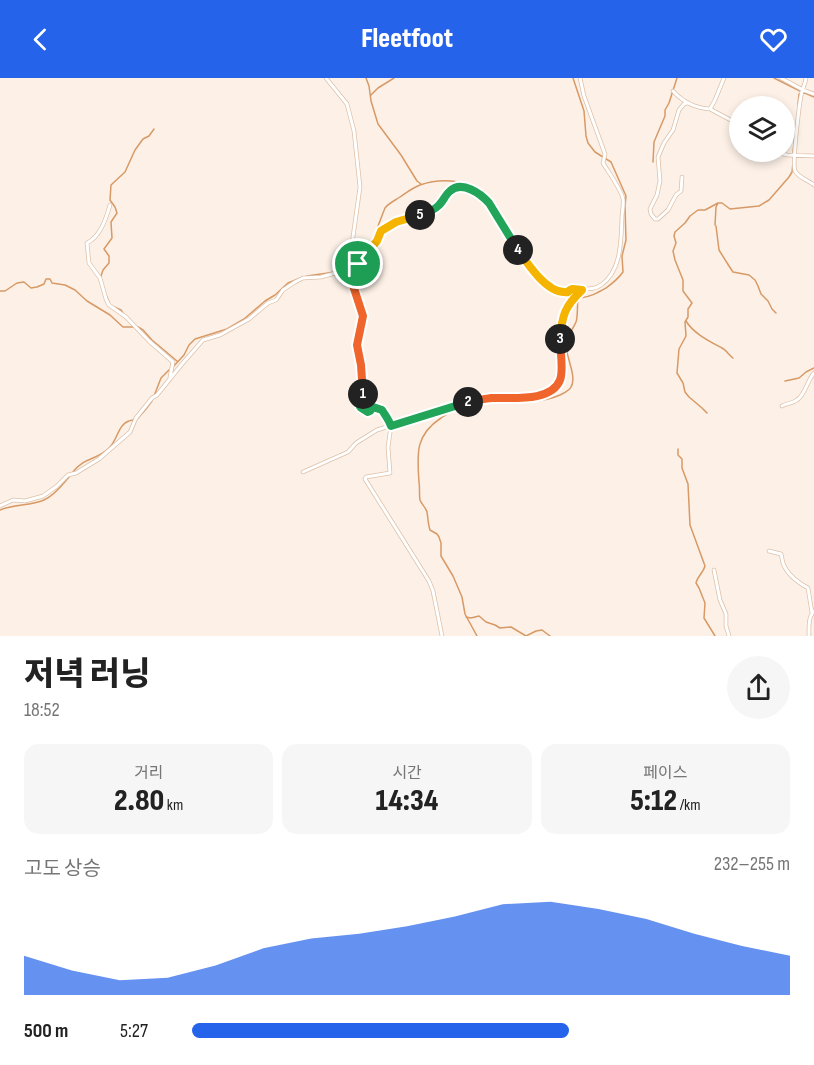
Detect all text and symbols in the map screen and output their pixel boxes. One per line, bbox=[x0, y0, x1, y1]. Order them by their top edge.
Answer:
icon: back bbox=[24, 23, 57, 56]
text: Fleetfoot bbox=[361, 23, 453, 55]
icon: heart bbox=[757, 23, 790, 56]
map controls bbox=[729, 96, 795, 162]
button: layers bbox=[729, 96, 795, 162]
pin: 5 bbox=[405, 200, 435, 230]
text: 5 bbox=[416, 205, 424, 224]
pin: 4 bbox=[503, 235, 533, 265]
pin bbox=[332, 238, 383, 289]
text: 4 bbox=[514, 240, 522, 259]
icon: arrive bbox=[341, 247, 374, 280]
pin: 3 bbox=[545, 324, 575, 354]
text: 3 bbox=[556, 329, 564, 348]
pin: 1 bbox=[348, 379, 378, 409]
text: 1 bbox=[360, 384, 366, 403]
pin: 2 bbox=[453, 387, 483, 417]
text: 2 bbox=[464, 392, 472, 411]
text: 저녁 러닝 bbox=[24, 655, 151, 695]
button: share bbox=[727, 656, 790, 719]
text: 18:52 bbox=[24, 698, 60, 722]
text: 거리 bbox=[134, 764, 163, 783]
text: 시간 bbox=[392, 764, 422, 783]
text: 페이스 bbox=[643, 764, 687, 783]
text: 2.80 bbox=[114, 783, 164, 819]
text: 14:34 bbox=[376, 783, 438, 819]
text: 5:12 bbox=[630, 783, 677, 819]
text: km bbox=[164, 796, 183, 815]
text: /km bbox=[677, 796, 700, 815]
text: 232–255 m bbox=[714, 852, 790, 876]
text: 고도 상승 bbox=[24, 857, 101, 881]
text: 500 m bbox=[24, 1019, 68, 1043]
text: 5:27 bbox=[120, 1019, 148, 1043]

